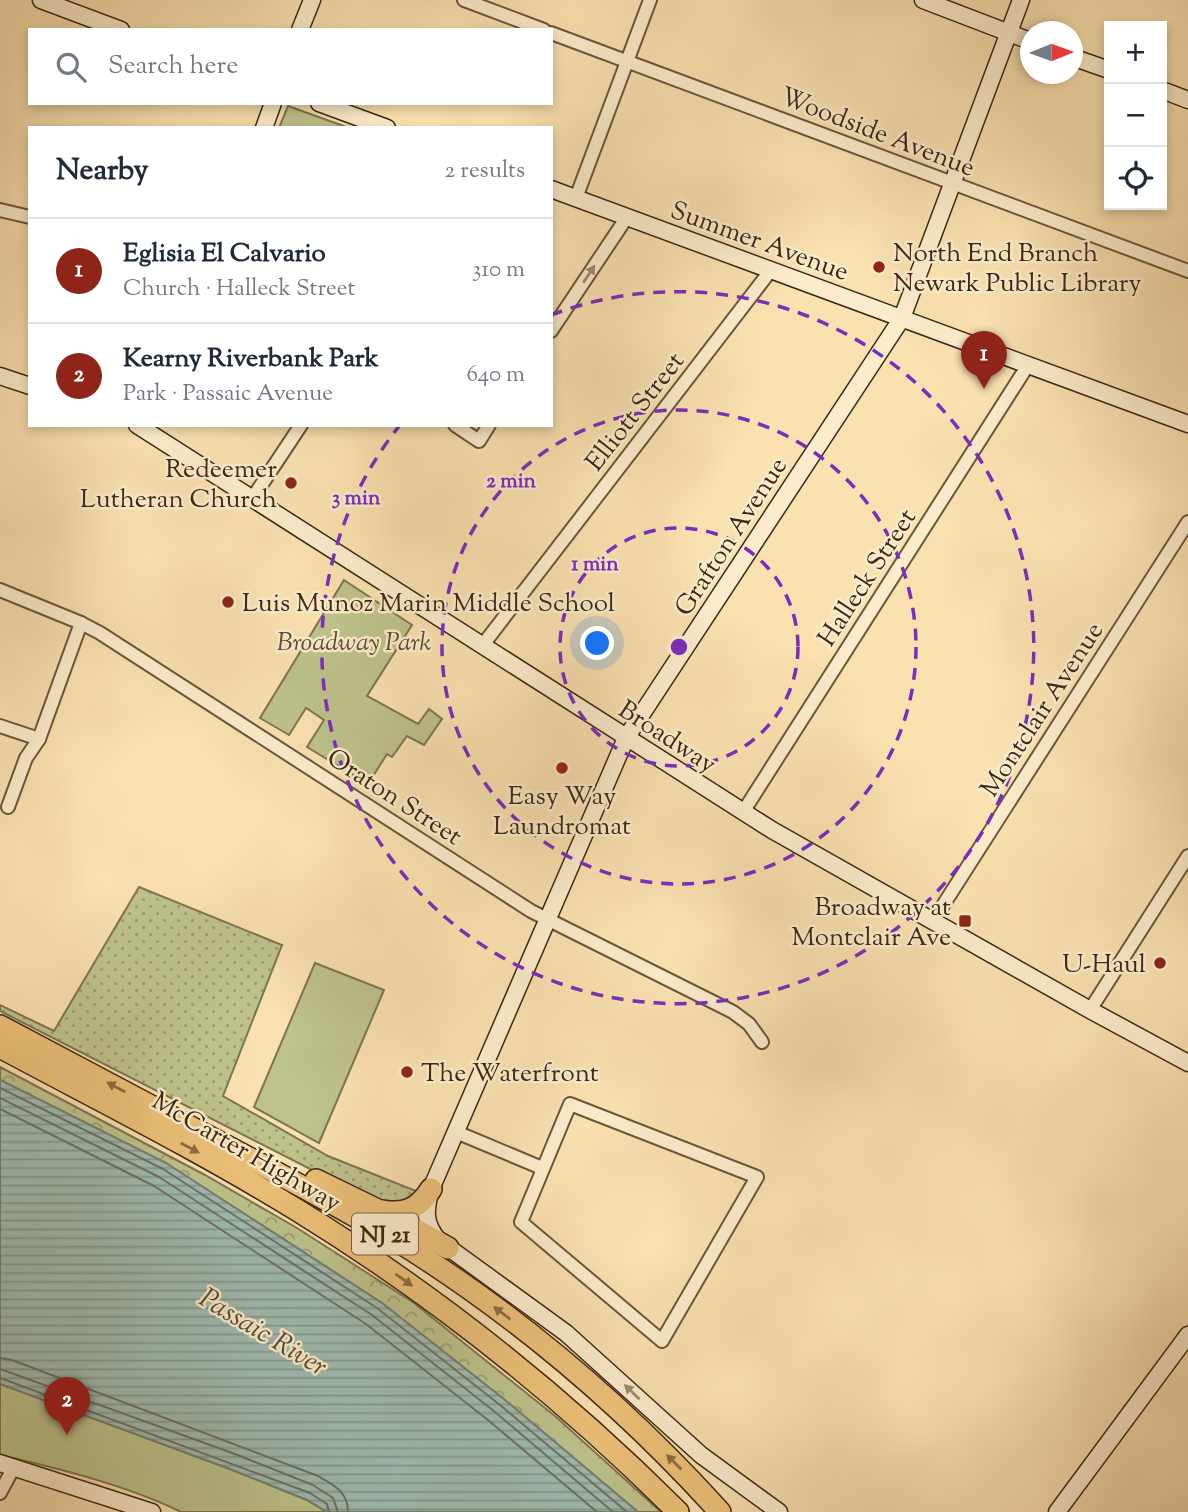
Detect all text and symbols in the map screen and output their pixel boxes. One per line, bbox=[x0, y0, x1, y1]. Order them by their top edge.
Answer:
north arrow bbox=[1020, 21, 1083, 84]
map controls bbox=[1104, 21, 1167, 210]
button: + bbox=[1104, 21, 1167, 84]
search box bbox=[28, 28, 553, 105]
icon: search bbox=[52, 48, 90, 86]
text: Search here bbox=[108, 48, 238, 85]
street label: Woodside Avenue bbox=[774, 79, 980, 188]
button: − bbox=[1104, 84, 1167, 147]
button: locate bbox=[1104, 147, 1167, 210]
text: Nearby bbox=[56, 150, 148, 193]
text: 2 results bbox=[445, 155, 525, 188]
street label: Summer Avenue bbox=[665, 193, 854, 292]
text: Eglisia El Calvario bbox=[123, 236, 326, 273]
place label: North End Branch Newark Public Library bbox=[893, 236, 1142, 303]
text: 1 bbox=[75, 254, 83, 287]
text: 310 m bbox=[472, 254, 525, 287]
marker: North End Branch Newark Public Library bbox=[871, 259, 887, 275]
one-way arrow bbox=[582, 265, 595, 284]
text: Church · Halleck Street bbox=[123, 273, 355, 306]
pin: 1 bbox=[961, 331, 1007, 389]
text: Kearny Riverbank Park bbox=[123, 341, 379, 378]
street label: Elliott Street bbox=[578, 345, 694, 480]
text: 2 bbox=[74, 359, 84, 392]
text: 640 m bbox=[467, 359, 525, 392]
text: Park · Passaic Avenue bbox=[123, 378, 333, 411]
street label: Grafton Avenue bbox=[667, 451, 797, 624]
place label: Redeemer Lutheran Church bbox=[80, 452, 277, 519]
text: 2 min bbox=[486, 467, 537, 497]
marker: Redeemer Lutheran Church bbox=[283, 475, 299, 491]
text: 3 min bbox=[332, 484, 381, 514]
street label: Halleck Street bbox=[810, 502, 927, 654]
text: 1 min bbox=[571, 550, 619, 580]
place label: Luis Munoz Marin Middle School bbox=[242, 586, 615, 623]
marker: Luis Munoz Marin Middle School bbox=[220, 594, 236, 610]
street label: Montclair Avenue bbox=[973, 616, 1114, 805]
park label: Broadway Park bbox=[277, 625, 431, 662]
your location bbox=[580, 626, 614, 660]
centre of rings bbox=[667, 635, 691, 659]
street label: Broadway bbox=[610, 693, 723, 784]
street label: Oraton Street bbox=[319, 740, 469, 856]
marker: Easy Way Laundromat bbox=[554, 760, 570, 776]
place label: Easy Way Laundromat bbox=[493, 779, 631, 846]
place label: Broadway at Montclair Ave bbox=[791, 890, 951, 957]
marker: Broadway at Montclair Ave bbox=[957, 913, 973, 929]
place label: U-Haul bbox=[1062, 947, 1146, 984]
marker: U-Haul bbox=[1152, 955, 1168, 971]
place label: The Waterfront bbox=[421, 1056, 599, 1093]
marker: The Waterfront bbox=[399, 1064, 415, 1080]
one-way arrow bbox=[105, 1082, 125, 1094]
street label: McCarter Highway bbox=[144, 1084, 347, 1222]
one-way arrow bbox=[180, 1143, 200, 1154]
road number: NJ 21 bbox=[352, 1214, 418, 1254]
one-way arrow bbox=[395, 1273, 413, 1287]
water label: Passaic River bbox=[191, 1280, 334, 1388]
one-way arrow bbox=[493, 1306, 511, 1320]
pin: 2 bbox=[44, 1377, 90, 1435]
one-way arrow bbox=[624, 1384, 641, 1400]
one-way arrow bbox=[666, 1454, 682, 1471]

